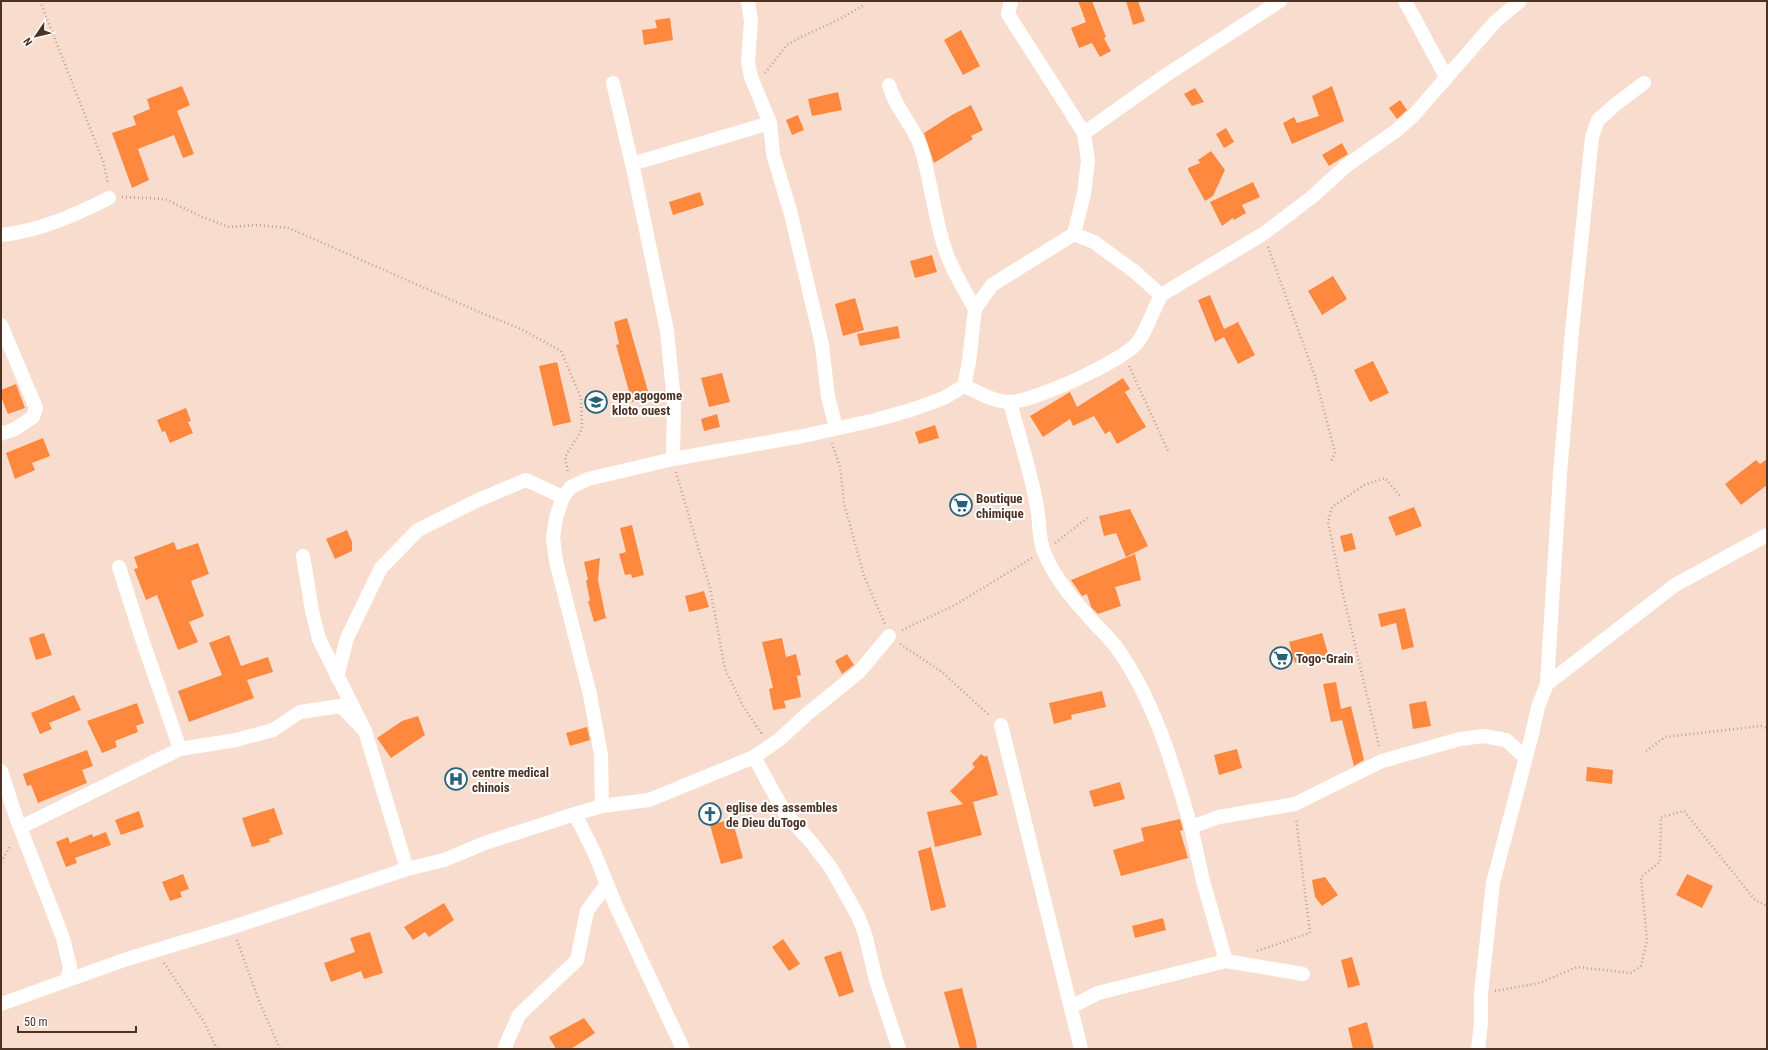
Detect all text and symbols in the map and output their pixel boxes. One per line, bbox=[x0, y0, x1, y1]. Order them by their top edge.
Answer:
north arrow bbox=[16, 16, 56, 56]
text: N bbox=[21, 35, 35, 48]
place label: epp agogome kloto ouest bbox=[612, 388, 682, 418]
school or university icon: epp agogome kloto ouest bbox=[583, 389, 609, 415]
place label: Boutique chimique bbox=[976, 491, 1024, 521]
supermarket icon: Boutique chimique bbox=[948, 492, 974, 518]
supermarket icon: Togo-Grain bbox=[1268, 645, 1294, 671]
place label: Togo-Grain bbox=[1296, 651, 1353, 666]
place label: centre medical chinois bbox=[472, 765, 549, 795]
hospital icon: centre medical chinois bbox=[443, 766, 469, 792]
place label: eglise des assembles de Dieu duTogo bbox=[726, 800, 838, 830]
church icon: eglise des assembles de Dieu duTogo bbox=[697, 801, 723, 827]
scale bar bbox=[18, 1008, 136, 1034]
text: 50 m bbox=[24, 1015, 48, 1029]

